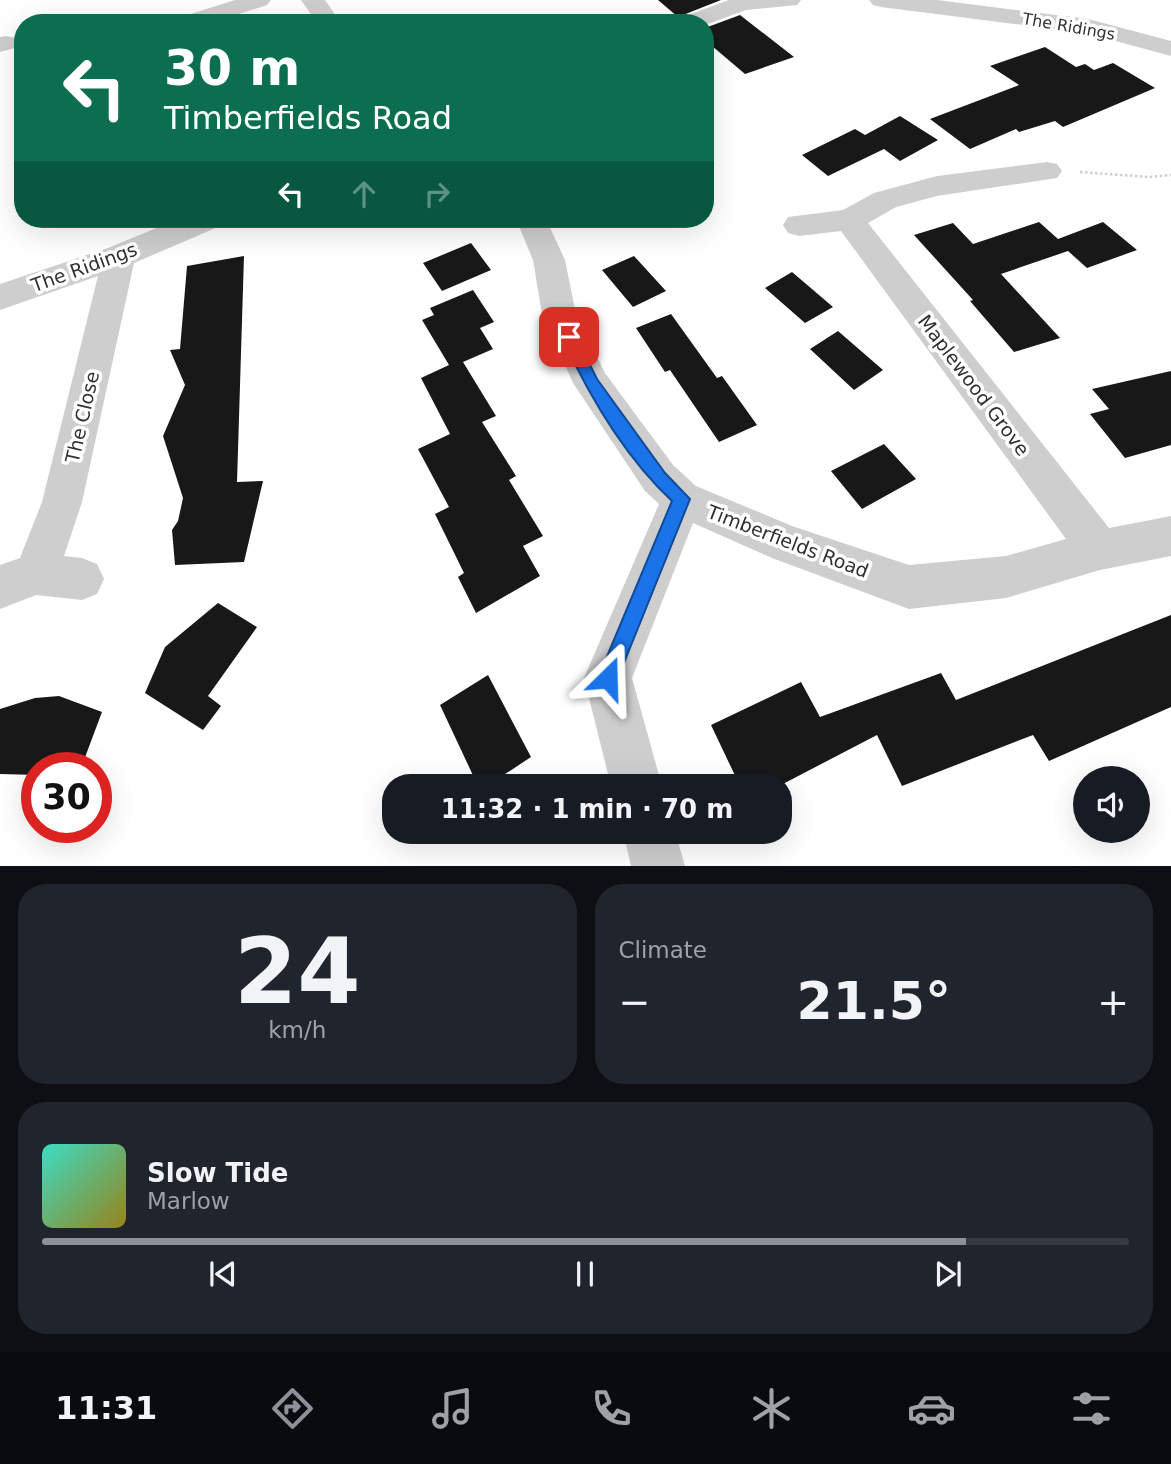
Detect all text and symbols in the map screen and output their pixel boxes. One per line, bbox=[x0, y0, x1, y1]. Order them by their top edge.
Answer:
street label: The Ridings bbox=[1020, 9, 1117, 44]
text: 30 m bbox=[164, 40, 300, 97]
icon: left bbox=[49, 42, 140, 133]
text: Timberfields Road bbox=[164, 99, 452, 137]
icon: left bbox=[272, 175, 310, 213]
icon: ahead bbox=[345, 175, 383, 213]
icon: right bbox=[418, 175, 456, 213]
street label: The Ridings bbox=[27, 238, 140, 297]
pin bbox=[539, 307, 599, 367]
street label: Maplewood Grove bbox=[914, 310, 1034, 460]
icon: arrive bbox=[550, 318, 588, 356]
street label: The Close bbox=[61, 369, 103, 466]
street label: Timberfields Road bbox=[703, 500, 872, 582]
position arrow bbox=[571, 641, 645, 715]
speed limit sign: 30 bbox=[21, 752, 112, 843]
map controls bbox=[1073, 766, 1150, 843]
button: sound bbox=[1073, 766, 1150, 843]
text: 11:32 · 1 min · 70 m bbox=[441, 794, 733, 824]
text: 24 bbox=[234, 919, 361, 1024]
text: Climate bbox=[619, 937, 707, 963]
text: 21.5° bbox=[797, 971, 951, 1031]
text: − bbox=[619, 980, 650, 1024]
text: + bbox=[1097, 980, 1129, 1024]
text: km/h bbox=[268, 1017, 326, 1043]
text: Slow Tide bbox=[147, 1158, 288, 1188]
text: Marlow bbox=[147, 1188, 230, 1214]
icon: previous bbox=[204, 1255, 242, 1293]
icon: pause bbox=[566, 1255, 604, 1293]
icon: next bbox=[929, 1255, 967, 1293]
icon: directions bbox=[268, 1384, 317, 1433]
icon: music bbox=[428, 1384, 477, 1433]
icon: phone bbox=[587, 1384, 636, 1433]
icon: climate bbox=[747, 1384, 796, 1433]
icon: car bbox=[907, 1384, 956, 1433]
icon: filters bbox=[1067, 1384, 1116, 1433]
text: 11:31 bbox=[55, 1389, 157, 1427]

